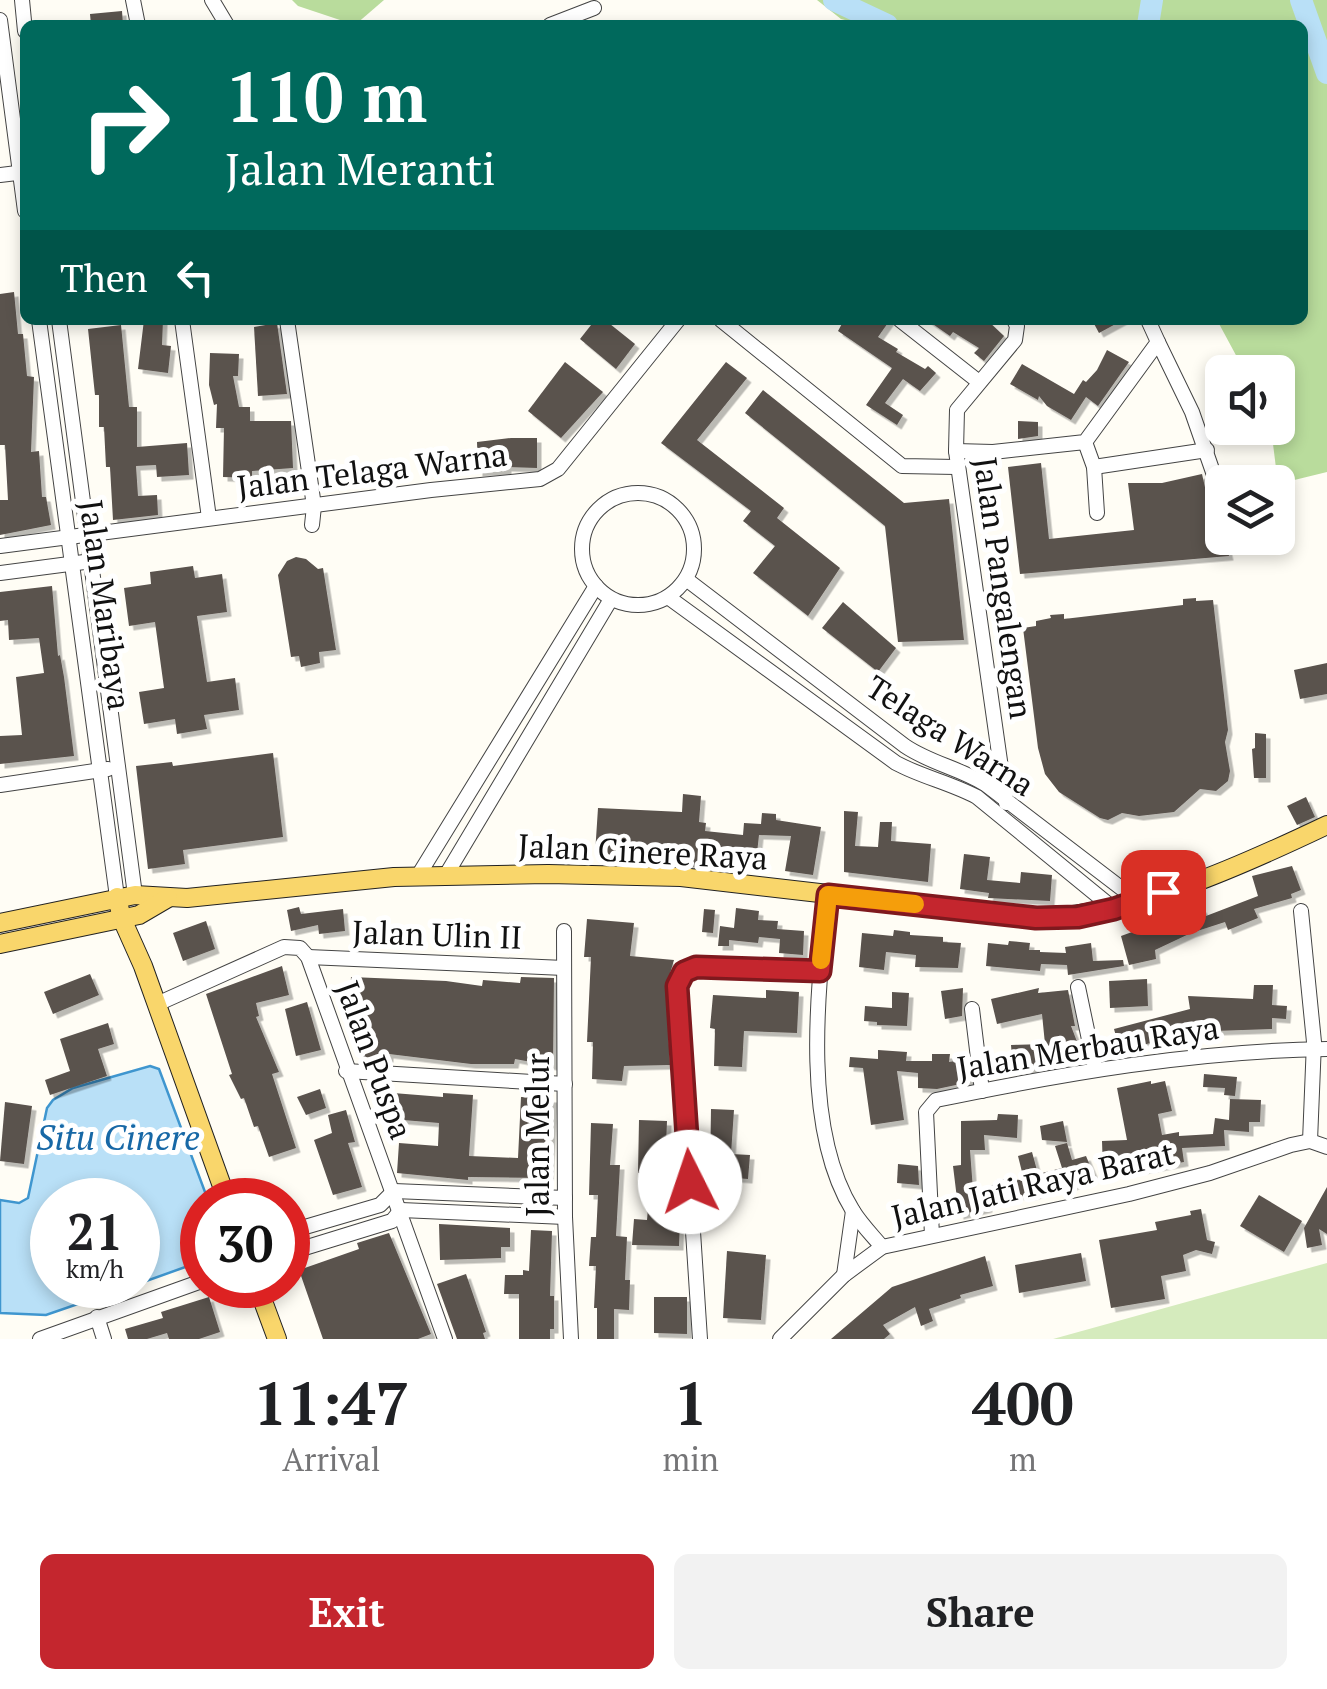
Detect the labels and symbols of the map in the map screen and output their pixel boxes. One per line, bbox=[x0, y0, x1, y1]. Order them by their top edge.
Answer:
street label: Jalan Telaga Warna bbox=[235, 433, 509, 507]
street label: Jalan Pangalengan bbox=[965, 454, 1043, 721]
street label: Jalan Maribaya bbox=[70, 497, 141, 712]
street label: Telaga Warna bbox=[859, 665, 1042, 805]
street label: Jalan Cinere Raya bbox=[517, 823, 769, 879]
pin bbox=[1121, 850, 1206, 935]
street label: Jalan Ulin II bbox=[351, 910, 523, 958]
street label: Jalan Puspa bbox=[327, 975, 423, 1144]
street label: Jalan Merbau Raya bbox=[954, 1006, 1222, 1088]
street label: Jalan Melur bbox=[516, 1052, 558, 1217]
water label: Situ Cinere bbox=[36, 1114, 200, 1160]
position arrow bbox=[638, 1130, 742, 1234]
street label: Jalan Jati Raya Barat bbox=[887, 1131, 1178, 1237]
speed limit sign: 30 bbox=[180, 1178, 310, 1308]

